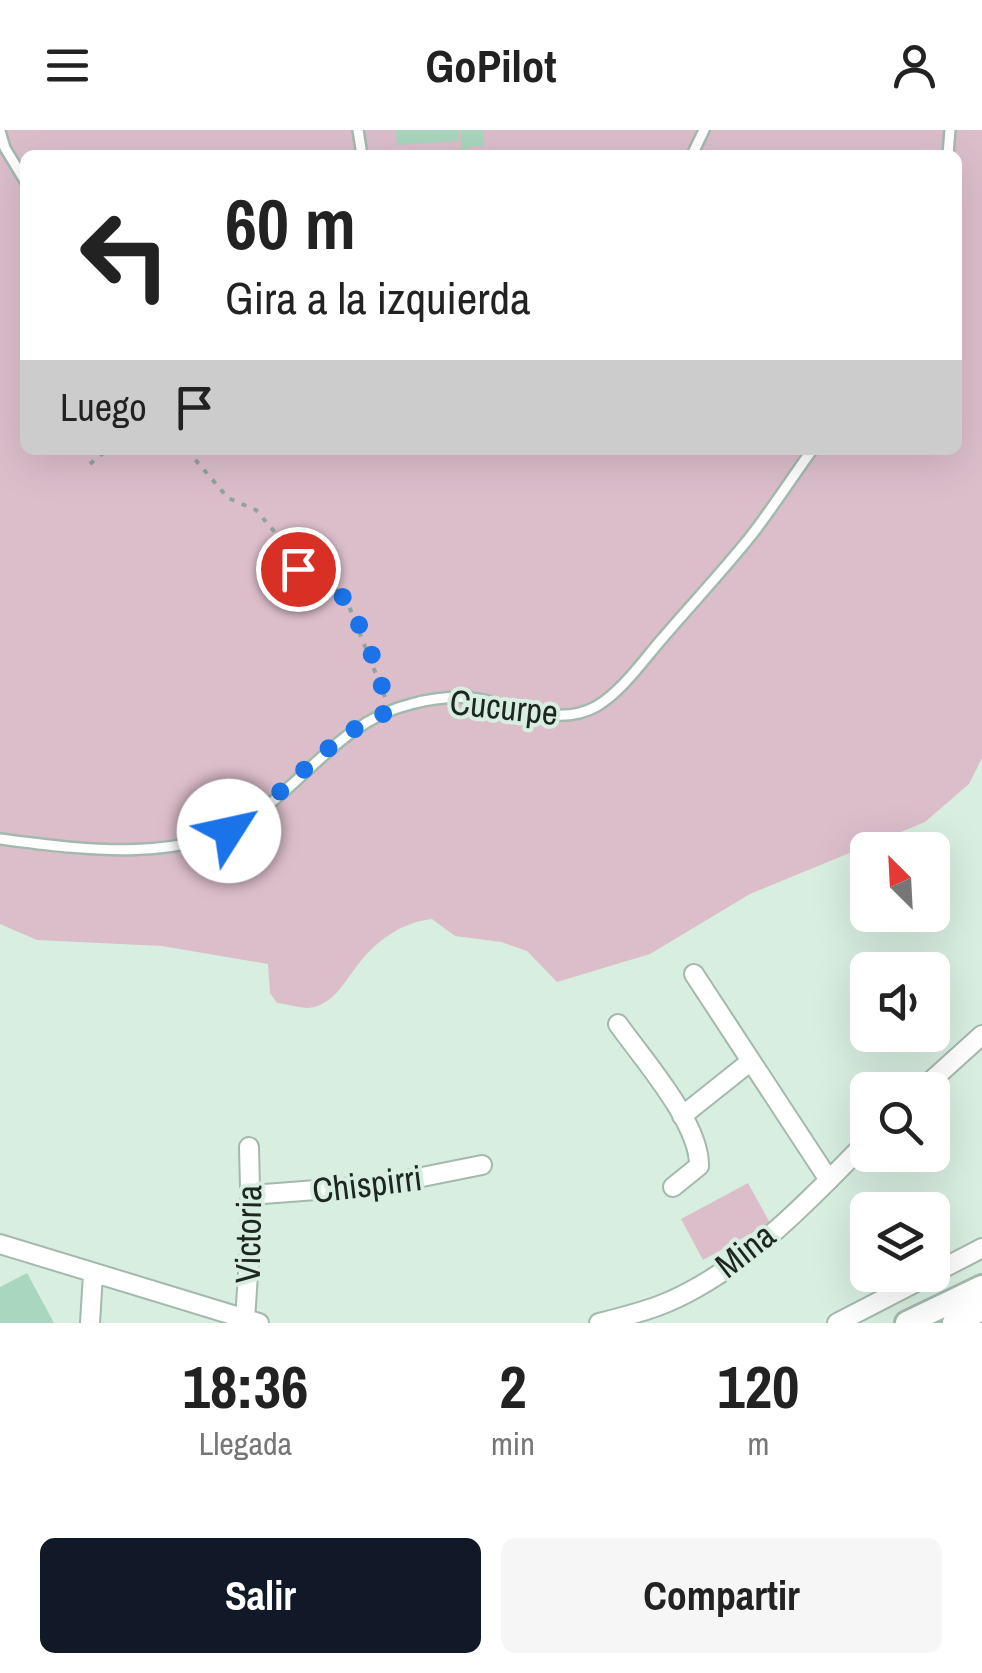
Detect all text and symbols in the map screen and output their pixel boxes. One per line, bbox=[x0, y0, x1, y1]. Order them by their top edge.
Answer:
text: GoPilot bbox=[425, 35, 557, 96]
icon: menu bbox=[40, 38, 95, 93]
icon: person bbox=[887, 38, 942, 93]
text: 60 m bbox=[225, 177, 356, 271]
icon: left bbox=[60, 190, 190, 320]
text: Gira a la izquierda bbox=[225, 267, 531, 328]
icon: arrive bbox=[167, 380, 222, 435]
text: Luego bbox=[60, 382, 147, 433]
pin bbox=[256, 527, 341, 612]
icon: arrive bbox=[271, 542, 326, 597]
street label: Cucurpe bbox=[448, 678, 560, 736]
position arrow bbox=[177, 779, 281, 883]
north arrow bbox=[850, 832, 950, 932]
map controls bbox=[850, 832, 950, 1292]
button: sound bbox=[850, 952, 950, 1052]
button: search bbox=[850, 1072, 950, 1172]
street label: Chispirri bbox=[310, 1154, 424, 1214]
street label: Victoria bbox=[224, 1184, 272, 1284]
button: layers bbox=[850, 1192, 950, 1292]
street label: Mina bbox=[705, 1212, 785, 1288]
text: 18:36 bbox=[183, 1346, 308, 1427]
text: 2 bbox=[499, 1346, 527, 1427]
text: 120 bbox=[717, 1346, 799, 1427]
text: Llegada bbox=[199, 1422, 292, 1465]
text: min bbox=[491, 1422, 535, 1465]
text: m bbox=[747, 1422, 769, 1465]
button: Salir bbox=[40, 1538, 481, 1653]
button: Compartir bbox=[501, 1538, 942, 1653]

